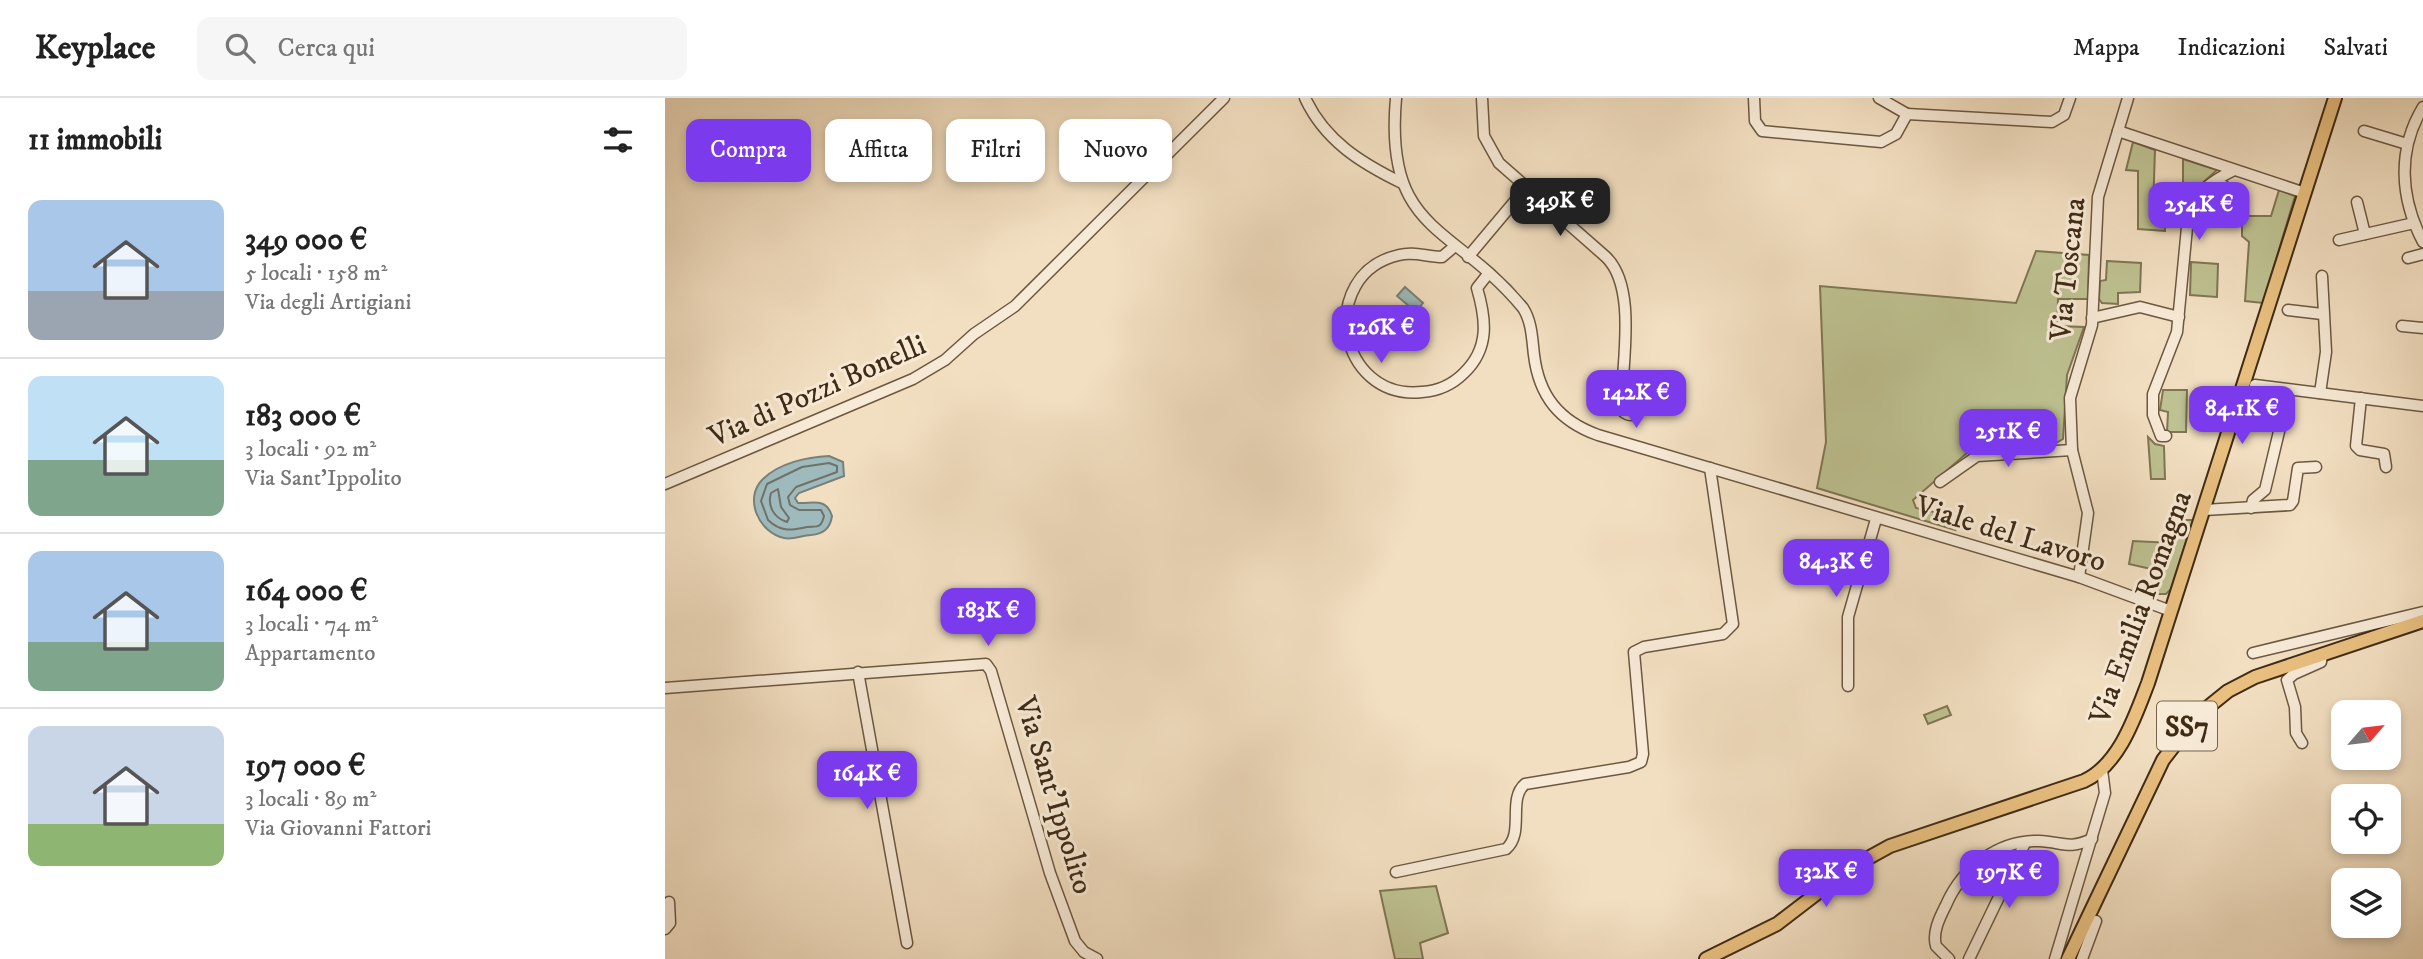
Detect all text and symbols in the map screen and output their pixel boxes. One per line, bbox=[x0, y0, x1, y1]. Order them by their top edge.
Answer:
search box bbox=[197, 17, 687, 80]
text: Keyplace bbox=[35, 28, 155, 69]
icon: search bbox=[221, 29, 259, 67]
text: Cerca qui bbox=[277, 32, 375, 65]
text: Mappa bbox=[2073, 33, 2140, 63]
text: Indicazioni bbox=[2178, 33, 2286, 63]
text: Salvati bbox=[2324, 33, 2388, 63]
chip: Compra bbox=[686, 119, 811, 182]
chip: Affitta bbox=[825, 119, 932, 182]
chip: Filtri bbox=[946, 119, 1045, 182]
chip: Nuovo bbox=[1059, 119, 1172, 182]
icon: filters bbox=[599, 121, 637, 159]
text: 11 immobili bbox=[28, 122, 162, 159]
pin: 349K € bbox=[1503, 178, 1617, 238]
pin: 254K € bbox=[2142, 183, 2256, 242]
text: 349K € bbox=[1526, 186, 1594, 215]
text: 254K € bbox=[2164, 190, 2234, 219]
street label: Via Toscana bbox=[2042, 195, 2094, 344]
text: 349 000 € bbox=[245, 222, 367, 259]
icon: home bbox=[84, 228, 168, 312]
text: 5 locali · 158 m² bbox=[245, 259, 387, 288]
text: Via degli Artigiani bbox=[245, 288, 411, 317]
pin: 126K € bbox=[1324, 306, 1438, 365]
text: 126K € bbox=[1348, 313, 1414, 342]
street label: Via di Pozzi Bonelli bbox=[702, 327, 932, 456]
pin: 142K € bbox=[1579, 370, 1693, 430]
text: 142K € bbox=[1602, 378, 1670, 407]
pin: 84.1K € bbox=[2177, 386, 2307, 446]
text: 84.1K € bbox=[2205, 394, 2279, 423]
text: 183 000 € bbox=[245, 398, 361, 435]
icon: home bbox=[84, 404, 168, 488]
pin: 251K € bbox=[1951, 410, 2065, 469]
text: 251K € bbox=[1975, 417, 2041, 446]
text: 3 locali · 92 m² bbox=[245, 435, 376, 464]
text: Via Sant'Ippolito bbox=[245, 464, 402, 493]
street label: Via Emilia Romagna bbox=[2082, 485, 2201, 730]
street label: Viale del Lavoro bbox=[1910, 488, 2110, 581]
pin: 84.3K € bbox=[1771, 540, 1901, 599]
text: 84.3K € bbox=[1799, 547, 1873, 576]
text: 164 000 € bbox=[245, 573, 368, 610]
icon: home bbox=[84, 579, 168, 663]
pin: 183K € bbox=[931, 588, 1045, 648]
text: 183K € bbox=[956, 596, 1020, 625]
text: 3 locali · 74 m² bbox=[245, 610, 378, 639]
text: Appartamento bbox=[245, 639, 375, 668]
street label: Via Sant'Ippolito bbox=[1006, 691, 1101, 899]
north arrow bbox=[2331, 700, 2401, 770]
map controls bbox=[2331, 700, 2401, 938]
road number: SS7 bbox=[2157, 702, 2217, 750]
text: 197 000 € bbox=[245, 748, 366, 785]
pin: 164K € bbox=[810, 752, 924, 811]
icon: home bbox=[84, 754, 168, 838]
text: 164K € bbox=[833, 759, 901, 788]
button: locate bbox=[2331, 784, 2401, 854]
text: 3 locali · 89 m² bbox=[245, 785, 376, 814]
text: Via Giovanni Fattori bbox=[245, 814, 432, 843]
pin: 132K € bbox=[1769, 850, 1883, 909]
pin: 197K € bbox=[1952, 850, 2066, 910]
text: 132K € bbox=[1795, 857, 1857, 886]
text: 197K € bbox=[1976, 858, 2042, 887]
button: layers bbox=[2331, 868, 2401, 938]

